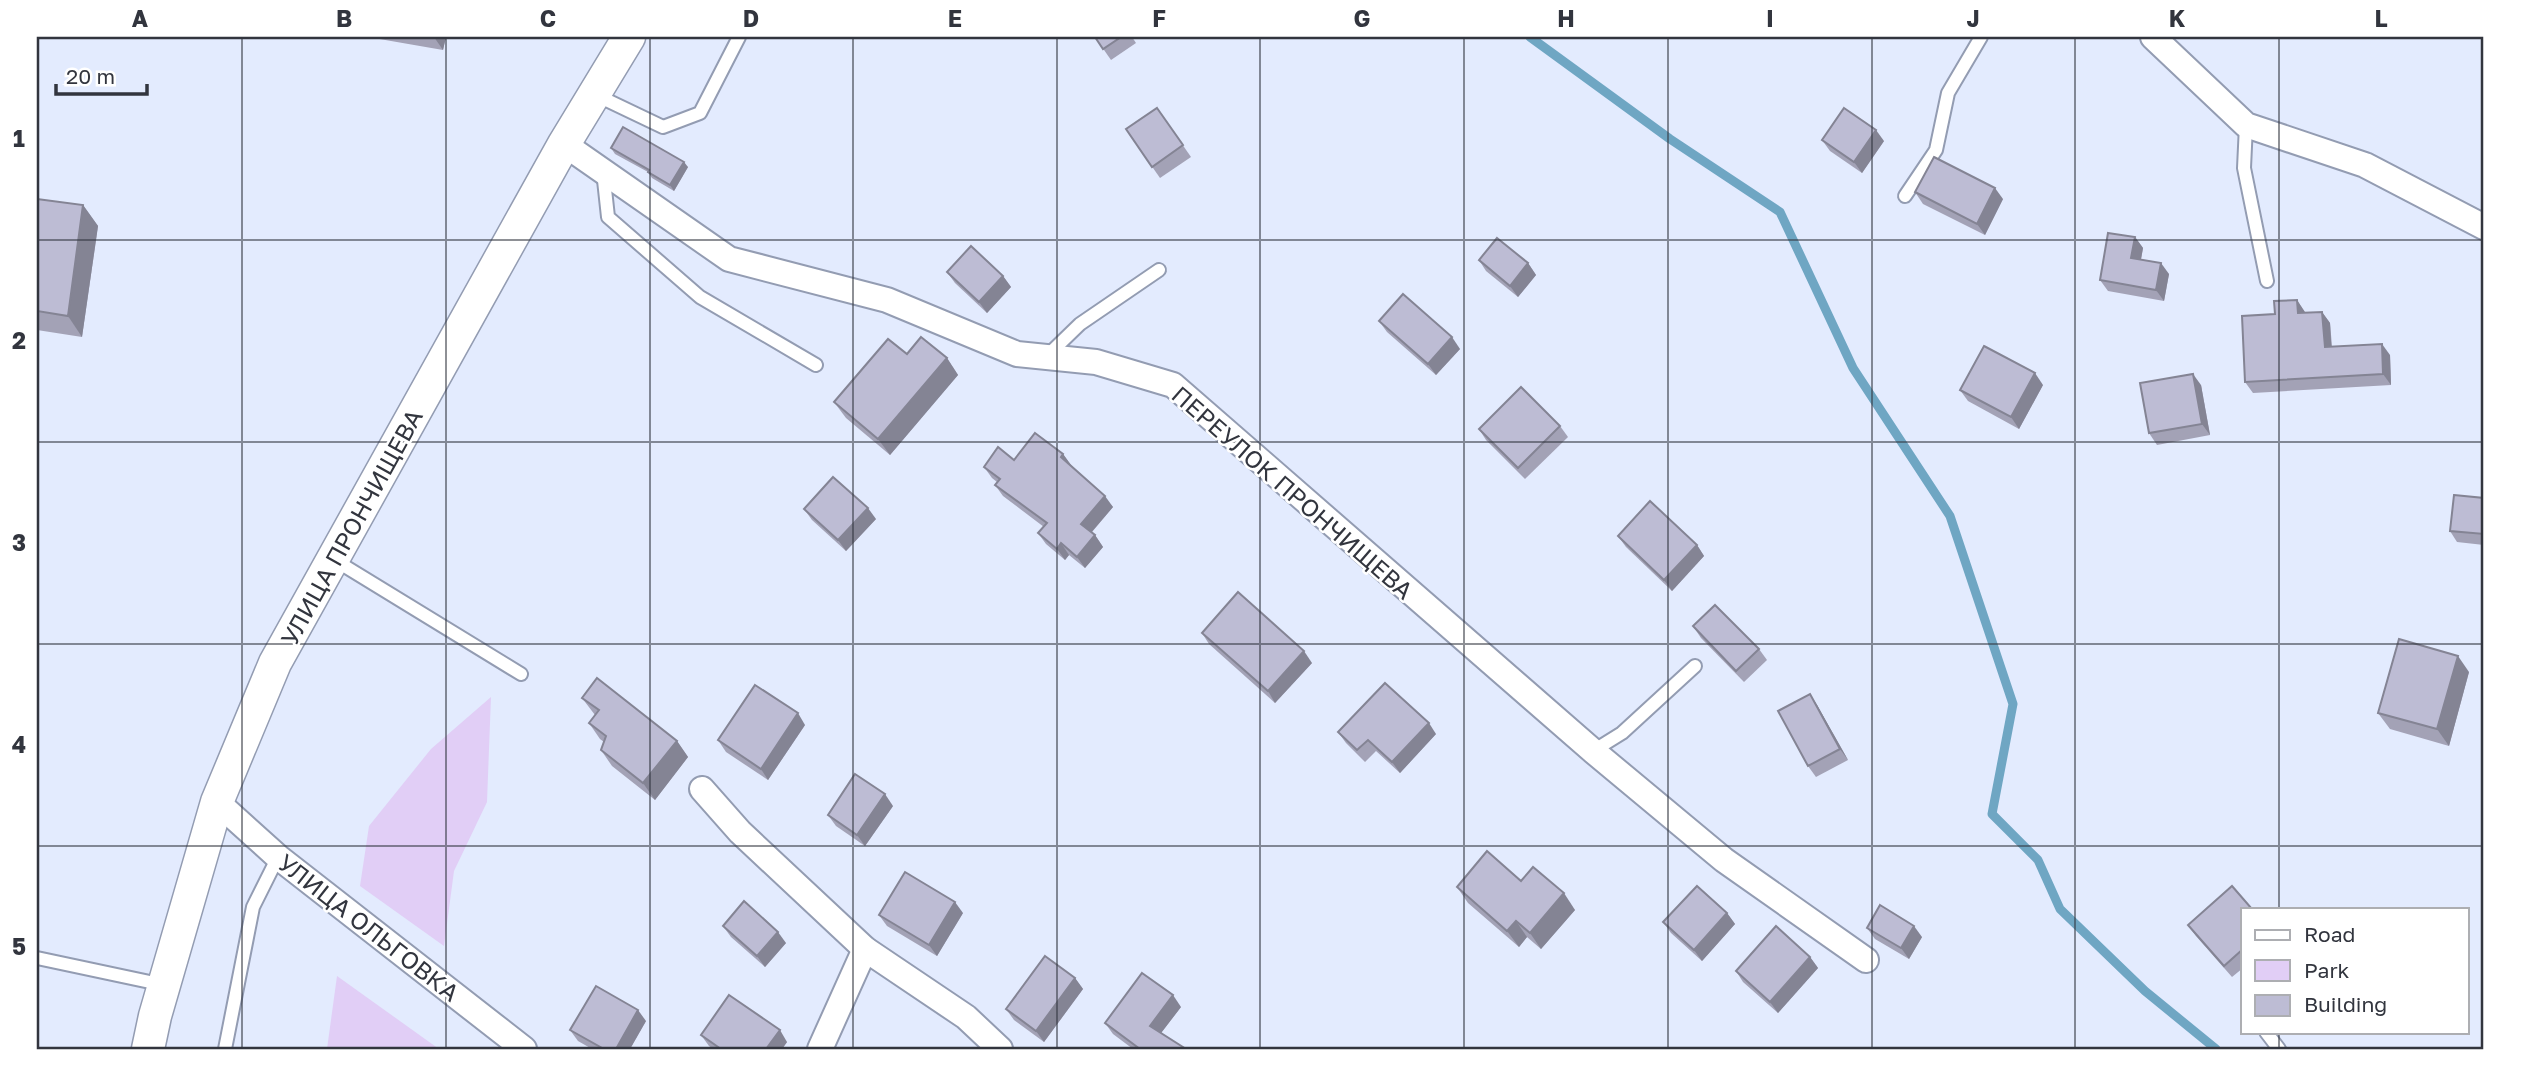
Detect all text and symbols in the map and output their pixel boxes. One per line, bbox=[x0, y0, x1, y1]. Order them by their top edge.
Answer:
text: A bbox=[132, 4, 149, 32]
text: B bbox=[336, 4, 352, 32]
text: C bbox=[540, 4, 556, 32]
text: D bbox=[743, 4, 759, 32]
text: E bbox=[948, 4, 962, 32]
text: F bbox=[1152, 4, 1166, 32]
text: G bbox=[1354, 4, 1370, 32]
text: H bbox=[1557, 4, 1575, 32]
text: I bbox=[1766, 4, 1774, 32]
text: J bbox=[1966, 4, 1980, 32]
text: K bbox=[2169, 4, 2186, 32]
text: L bbox=[2374, 4, 2388, 32]
scale bar bbox=[56, 52, 147, 96]
text: 20 m bbox=[66, 63, 115, 89]
text: 1 bbox=[13, 124, 25, 152]
text: 2 bbox=[12, 326, 26, 354]
street label: ПЕРЕУЛОК ПРОНЧИЩЕВА bbox=[1167, 379, 1419, 605]
street label: УЛИЦА ПРОНЧИЩЕВА bbox=[274, 404, 428, 650]
text: 3 bbox=[12, 528, 26, 556]
text: 4 bbox=[12, 730, 26, 758]
street label: УЛИЦА ОЛЬГОВКА bbox=[273, 847, 465, 1007]
legend bbox=[2241, 908, 2468, 1034]
text: Road bbox=[2304, 921, 2355, 947]
text: 5 bbox=[12, 932, 26, 960]
text: Park bbox=[2304, 957, 2350, 983]
text: Building bbox=[2304, 991, 2387, 1017]

